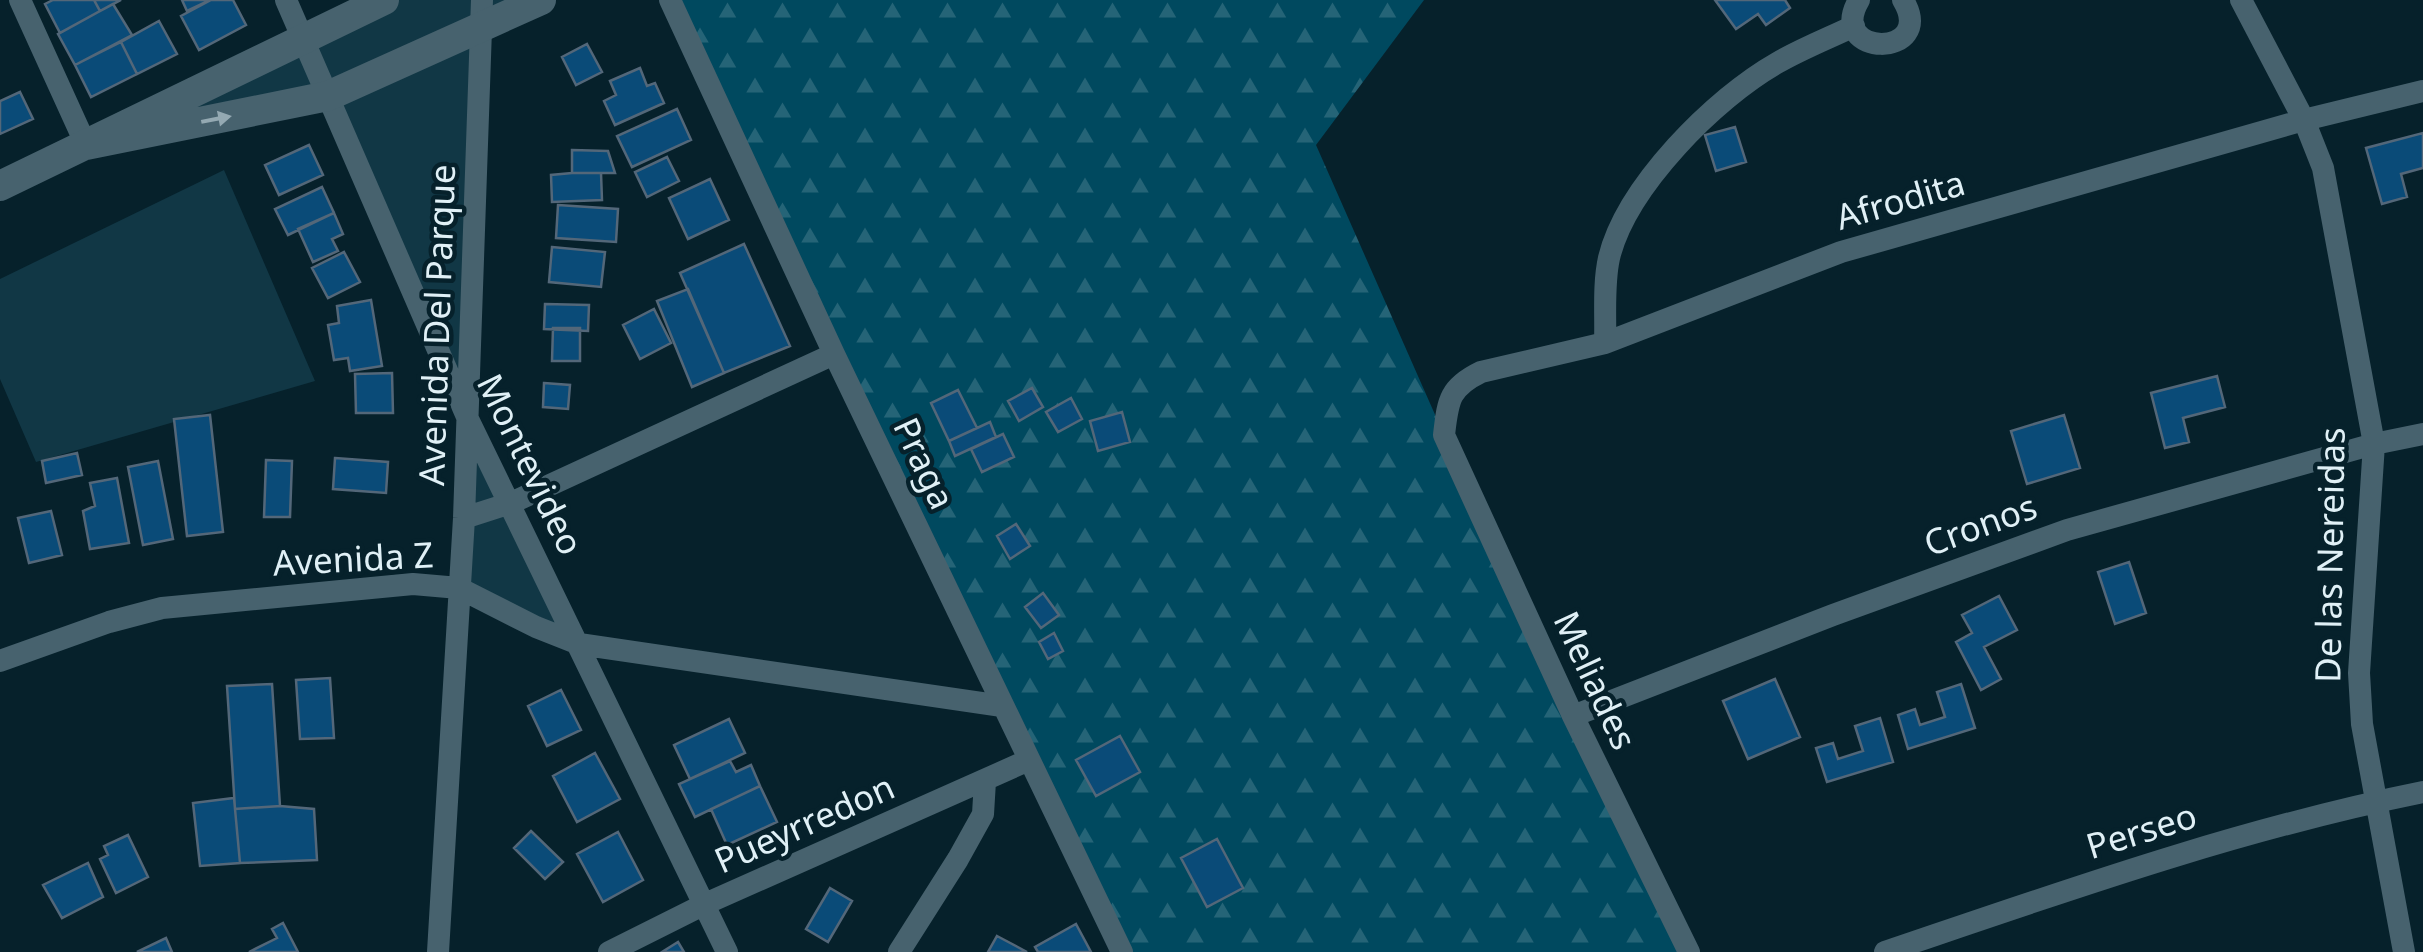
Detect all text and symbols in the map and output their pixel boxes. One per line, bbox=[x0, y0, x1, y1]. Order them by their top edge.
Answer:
one-way arrow bbox=[201, 110, 232, 126]
street label: Afrodita bbox=[1830, 158, 1970, 240]
street label: Avenida Del Parque bbox=[407, 163, 465, 487]
street label: Montevideo bbox=[467, 366, 595, 562]
street label: Praga bbox=[883, 410, 967, 516]
street label: De las Nereidas bbox=[2303, 427, 2355, 683]
street label: Cronos bbox=[1917, 482, 2043, 566]
street label: Avenida Z bbox=[271, 530, 435, 586]
street label: Meliades bbox=[1544, 603, 1648, 757]
street label: Pueyrredon bbox=[707, 762, 901, 884]
street label: Perseo bbox=[2080, 791, 2202, 869]

